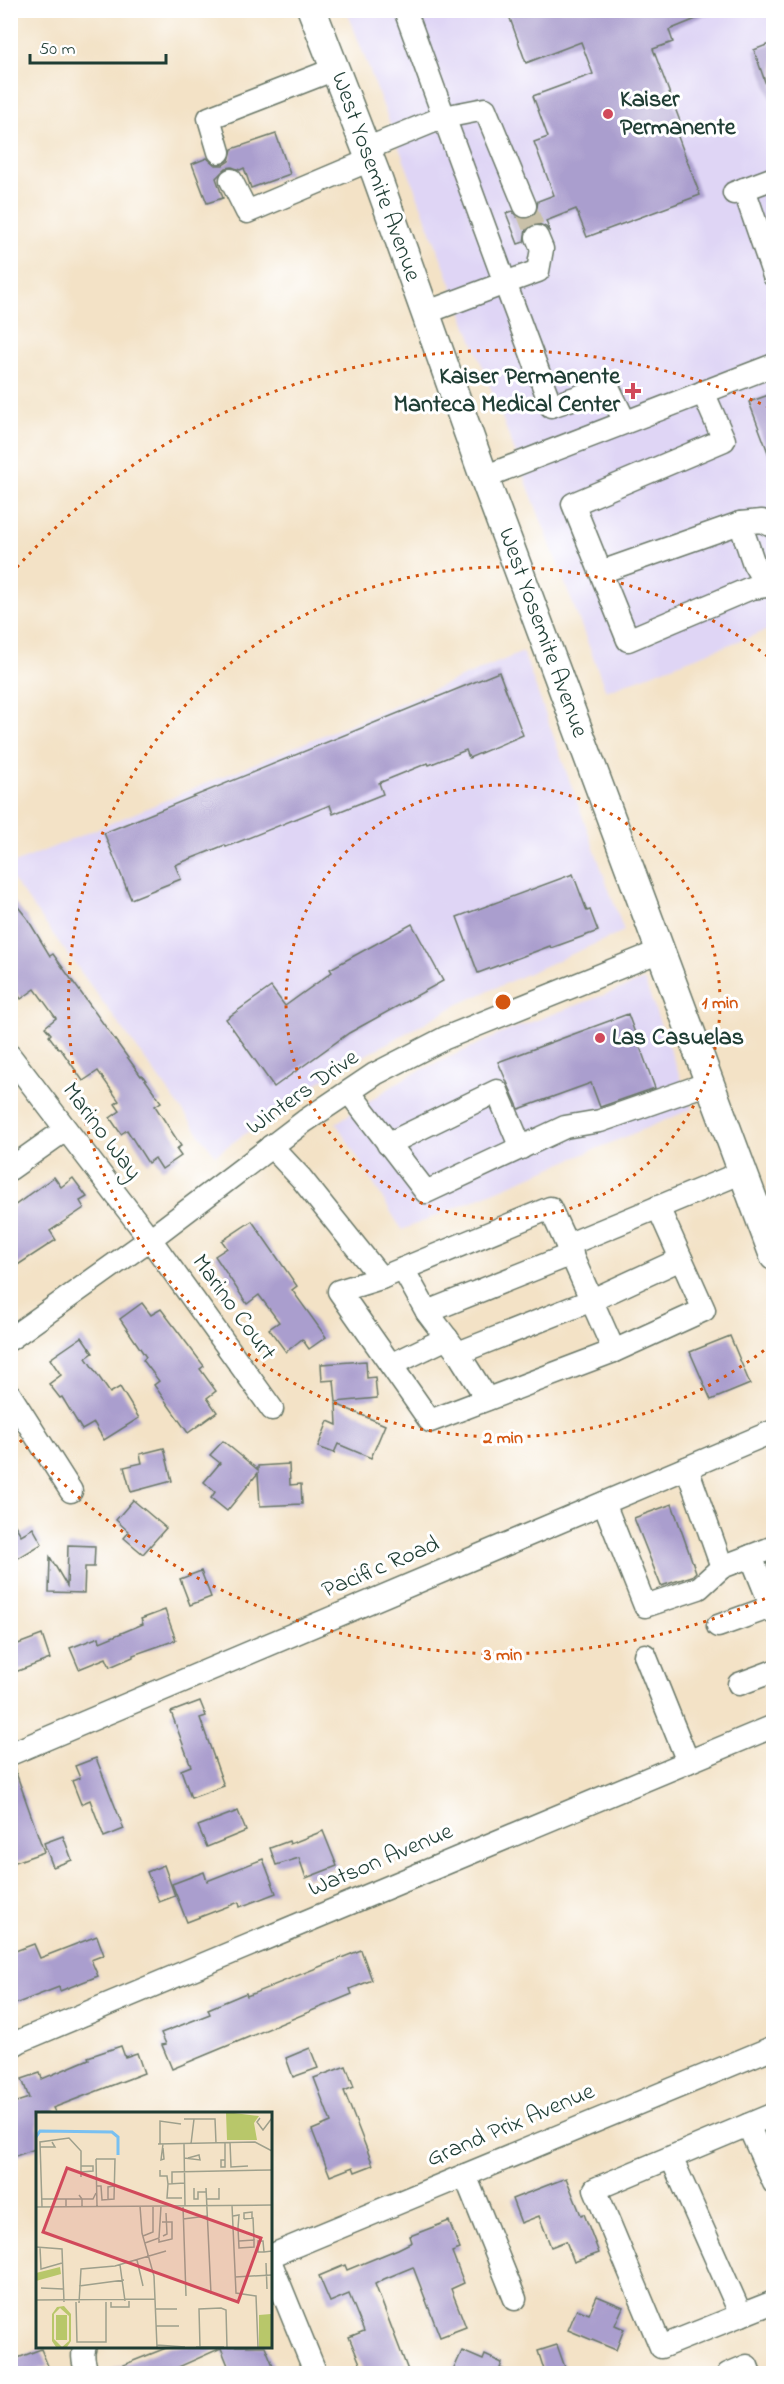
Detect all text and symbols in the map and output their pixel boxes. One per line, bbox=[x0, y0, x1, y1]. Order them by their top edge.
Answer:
scale bar bbox=[30, 27, 166, 65]
text: 50 m bbox=[39, 37, 76, 63]
street label: West Yosemite Avenue bbox=[321, 67, 429, 287]
place label: Kaiser Permanente bbox=[620, 83, 737, 146]
marker: Kaiser Permanente bbox=[601, 107, 615, 121]
place label: Kaiser Permanente Manteca Medical Center bbox=[393, 360, 621, 423]
marker: Kaiser Permanente Manteca Medical Center bbox=[624, 382, 642, 400]
street label: West Yosemite Avenue bbox=[488, 523, 596, 743]
text: 1 min bbox=[702, 991, 738, 1017]
centre of rings bbox=[493, 992, 513, 1012]
place label: Las Casuelas bbox=[612, 1021, 744, 1056]
marker: Las Casuelas bbox=[593, 1031, 607, 1045]
street label: Winters Drive bbox=[239, 1041, 367, 1145]
street label: Marino Way bbox=[52, 1076, 149, 1189]
street label: Marino Court bbox=[182, 1247, 284, 1369]
text: 2 min bbox=[482, 1426, 523, 1452]
street label: Pacific Road bbox=[317, 1527, 446, 1608]
text: 3 min bbox=[483, 1643, 522, 1669]
street label: Watson Avenue bbox=[303, 1815, 459, 1907]
street label: Grand Prix Avenue bbox=[422, 2075, 601, 2177]
inset map bbox=[36, 2112, 272, 2348]

